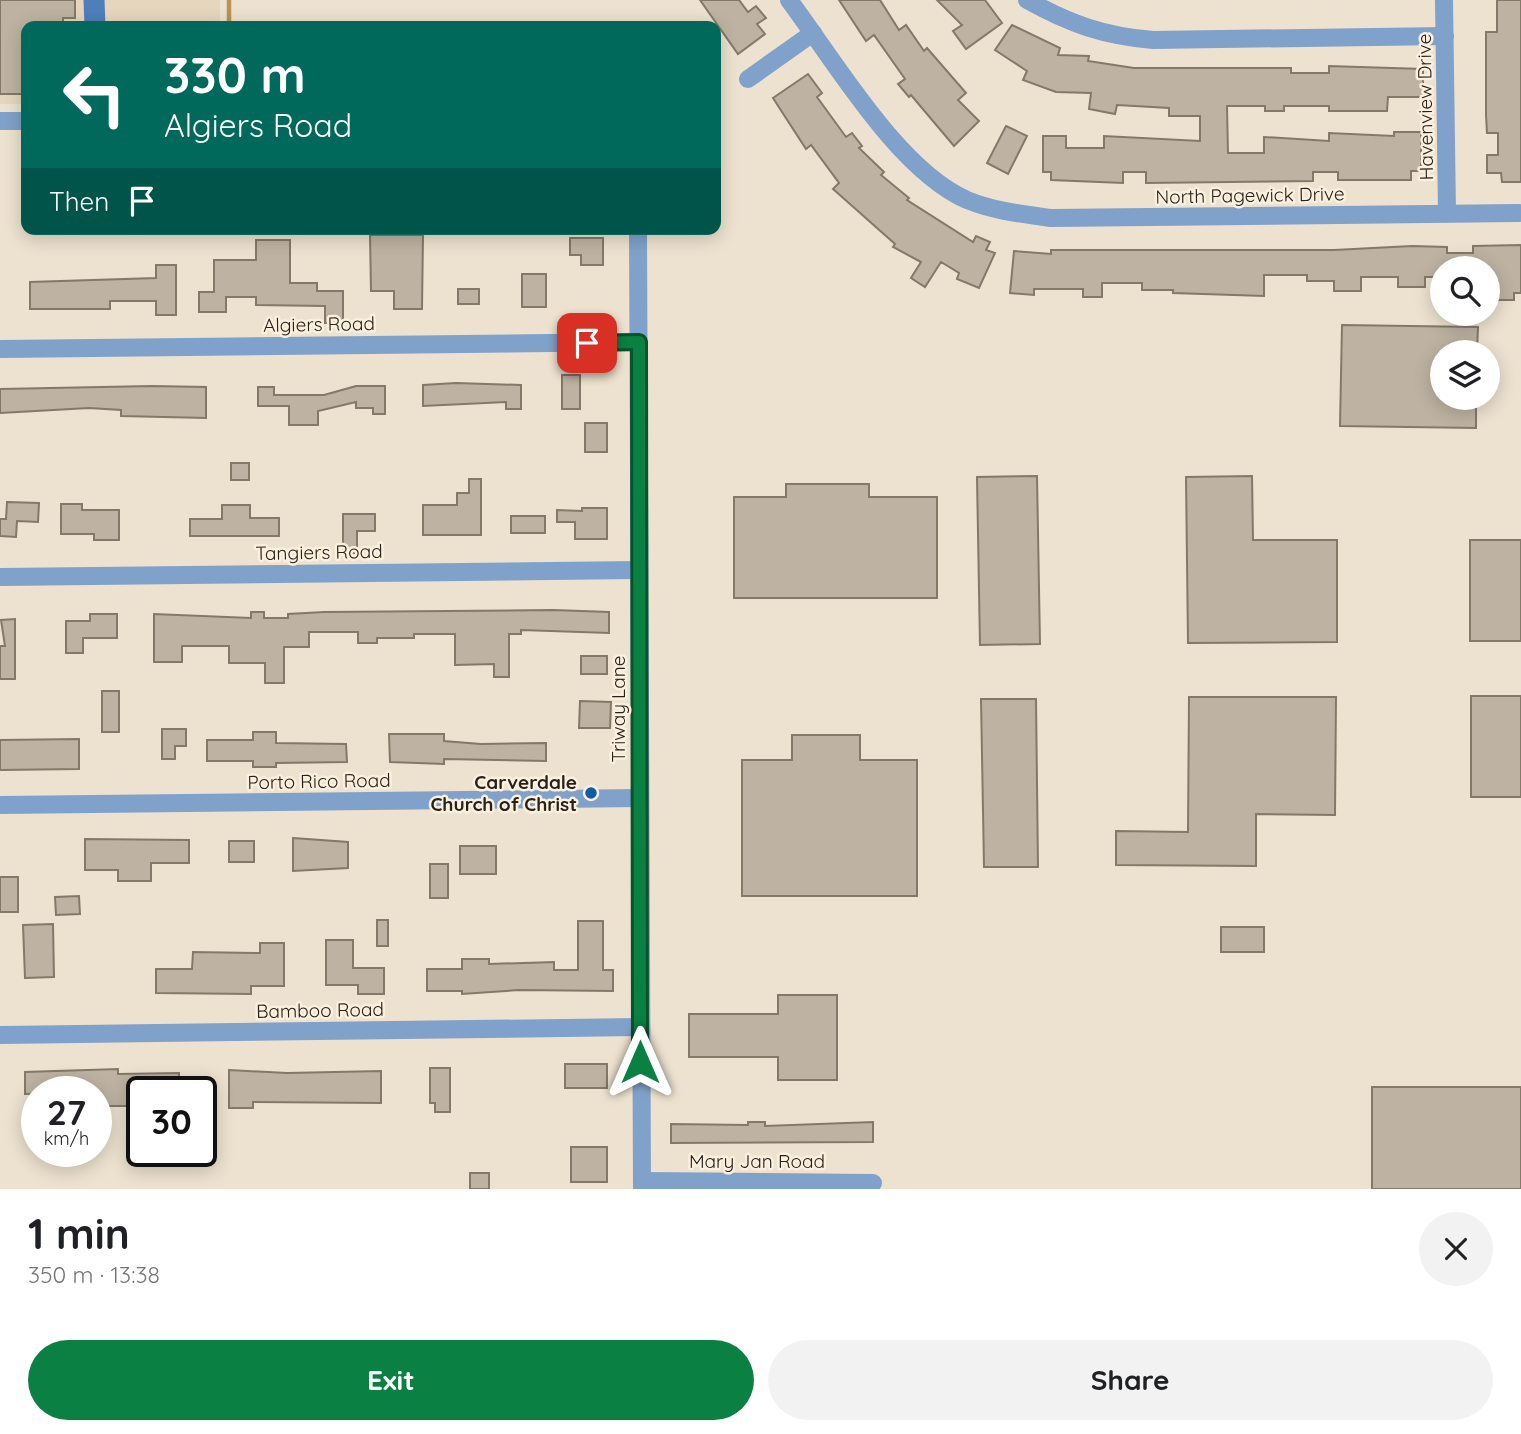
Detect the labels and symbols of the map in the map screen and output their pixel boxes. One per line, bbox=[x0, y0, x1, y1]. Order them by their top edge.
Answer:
street label: Havenview Drive bbox=[1412, 33, 1438, 181]
street label: North Pagewick Drive bbox=[1155, 181, 1345, 209]
street label: Algiers Road bbox=[263, 311, 375, 337]
pin bbox=[557, 313, 617, 373]
street label: Tangiers Road bbox=[255, 539, 383, 565]
street label: Triway Lane bbox=[606, 656, 630, 762]
street label: Porto Rico Road bbox=[247, 768, 391, 794]
place label: Carverdale Church of Christ bbox=[430, 770, 577, 816]
marker: Carverdale Church of Christ bbox=[583, 785, 599, 801]
street label: Bamboo Road bbox=[256, 997, 384, 1023]
position arrow bbox=[603, 1025, 677, 1099]
speed limit sign: 30 bbox=[126, 1076, 217, 1167]
street label: Mary Jan Road bbox=[689, 1149, 825, 1173]

